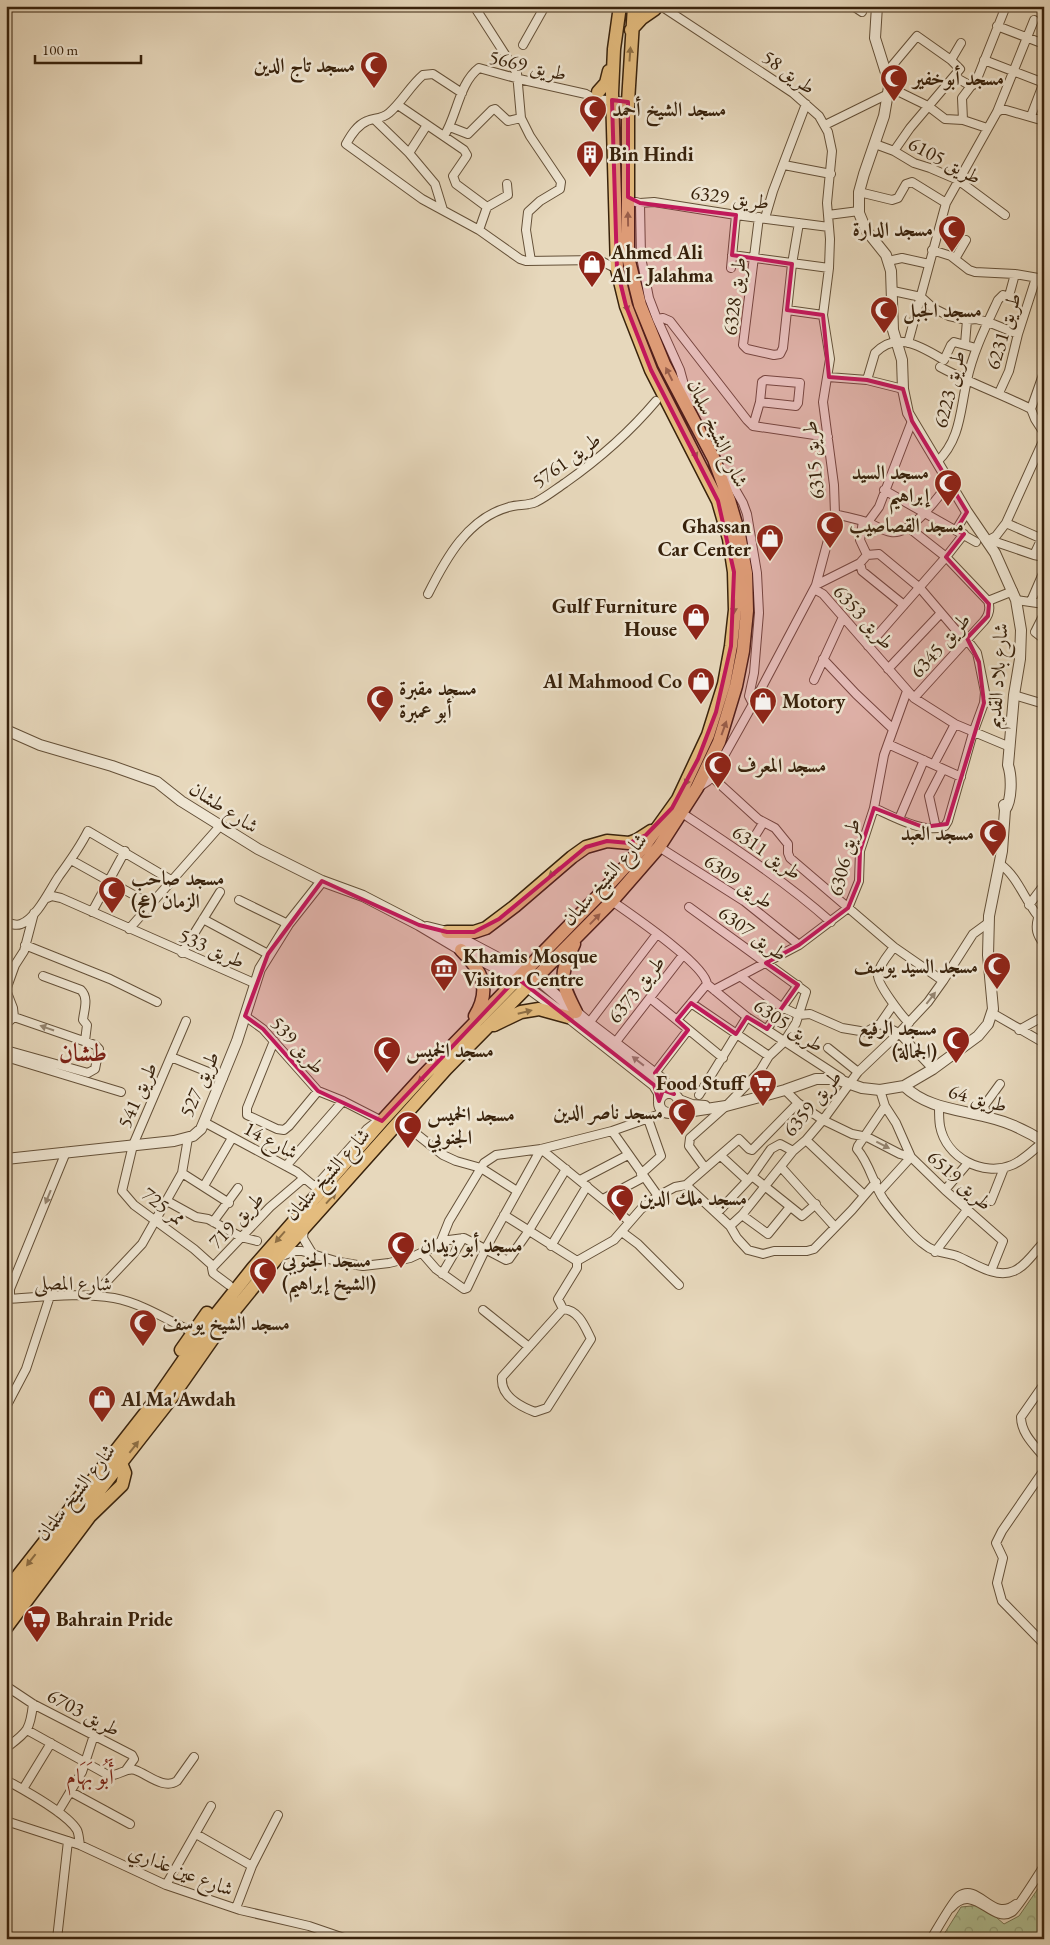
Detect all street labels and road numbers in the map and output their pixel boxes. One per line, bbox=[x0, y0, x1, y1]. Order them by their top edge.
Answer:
street label: طريق 5669 bbox=[487, 43, 569, 87]
street label: طريق 58 bbox=[757, 44, 821, 100]
street label: طريق 6105 bbox=[904, 130, 986, 190]
street label: طريق 6329 bbox=[689, 179, 771, 215]
street label: طريق 6328 bbox=[716, 255, 752, 337]
street label: طريق 6231 bbox=[979, 289, 1027, 373]
street label: طريق 6223 bbox=[927, 348, 971, 430]
street label: شارع الشيخ سلمان bbox=[677, 375, 754, 493]
street label: طريق 6315 bbox=[796, 419, 830, 501]
street label: طريق 5761 bbox=[526, 426, 606, 494]
street label: طريق 6353 bbox=[828, 579, 900, 655]
street label: طريق 6345 bbox=[904, 607, 976, 683]
street label: شارع بلاد القديم bbox=[980, 622, 1019, 730]
street label: شارع طشان bbox=[182, 775, 264, 843]
street label: طريق 6306 bbox=[822, 816, 866, 898]
street label: طريق 6311 bbox=[727, 819, 807, 885]
street label: شارع الشيخ سلمان bbox=[555, 827, 656, 934]
street label: طريق 6309 bbox=[699, 848, 779, 914]
street label: طريق 6307 bbox=[713, 899, 793, 967]
street label: طريق 533 bbox=[175, 922, 249, 974]
street label: طريق 6373 bbox=[601, 950, 671, 1028]
street label: طريق 6305 bbox=[749, 992, 829, 1058]
street label: طريق 539 bbox=[265, 1011, 331, 1079]
street label: طريق 527 bbox=[173, 1047, 225, 1121]
street label: طريق 541 bbox=[111, 1058, 163, 1132]
street label: طريق 6359 bbox=[777, 1064, 847, 1142]
street label: طريق 64 bbox=[946, 1078, 1010, 1118]
street label: شارع 14 bbox=[237, 1115, 303, 1169]
street label: شارع الشيخ سلمان bbox=[278, 1122, 379, 1229]
street label: طريق 6519 bbox=[922, 1144, 998, 1216]
street label: ممر 725 bbox=[137, 1181, 191, 1231]
street label: طريق 719 bbox=[203, 1186, 269, 1254]
street label: شارع المصلى bbox=[34, 1269, 112, 1302]
street label: شارع الشيخ سلمان bbox=[29, 1438, 125, 1549]
street label: طريق 6703 bbox=[43, 1682, 125, 1742]
street label: شارع عين عذاري bbox=[123, 1838, 237, 1907]

